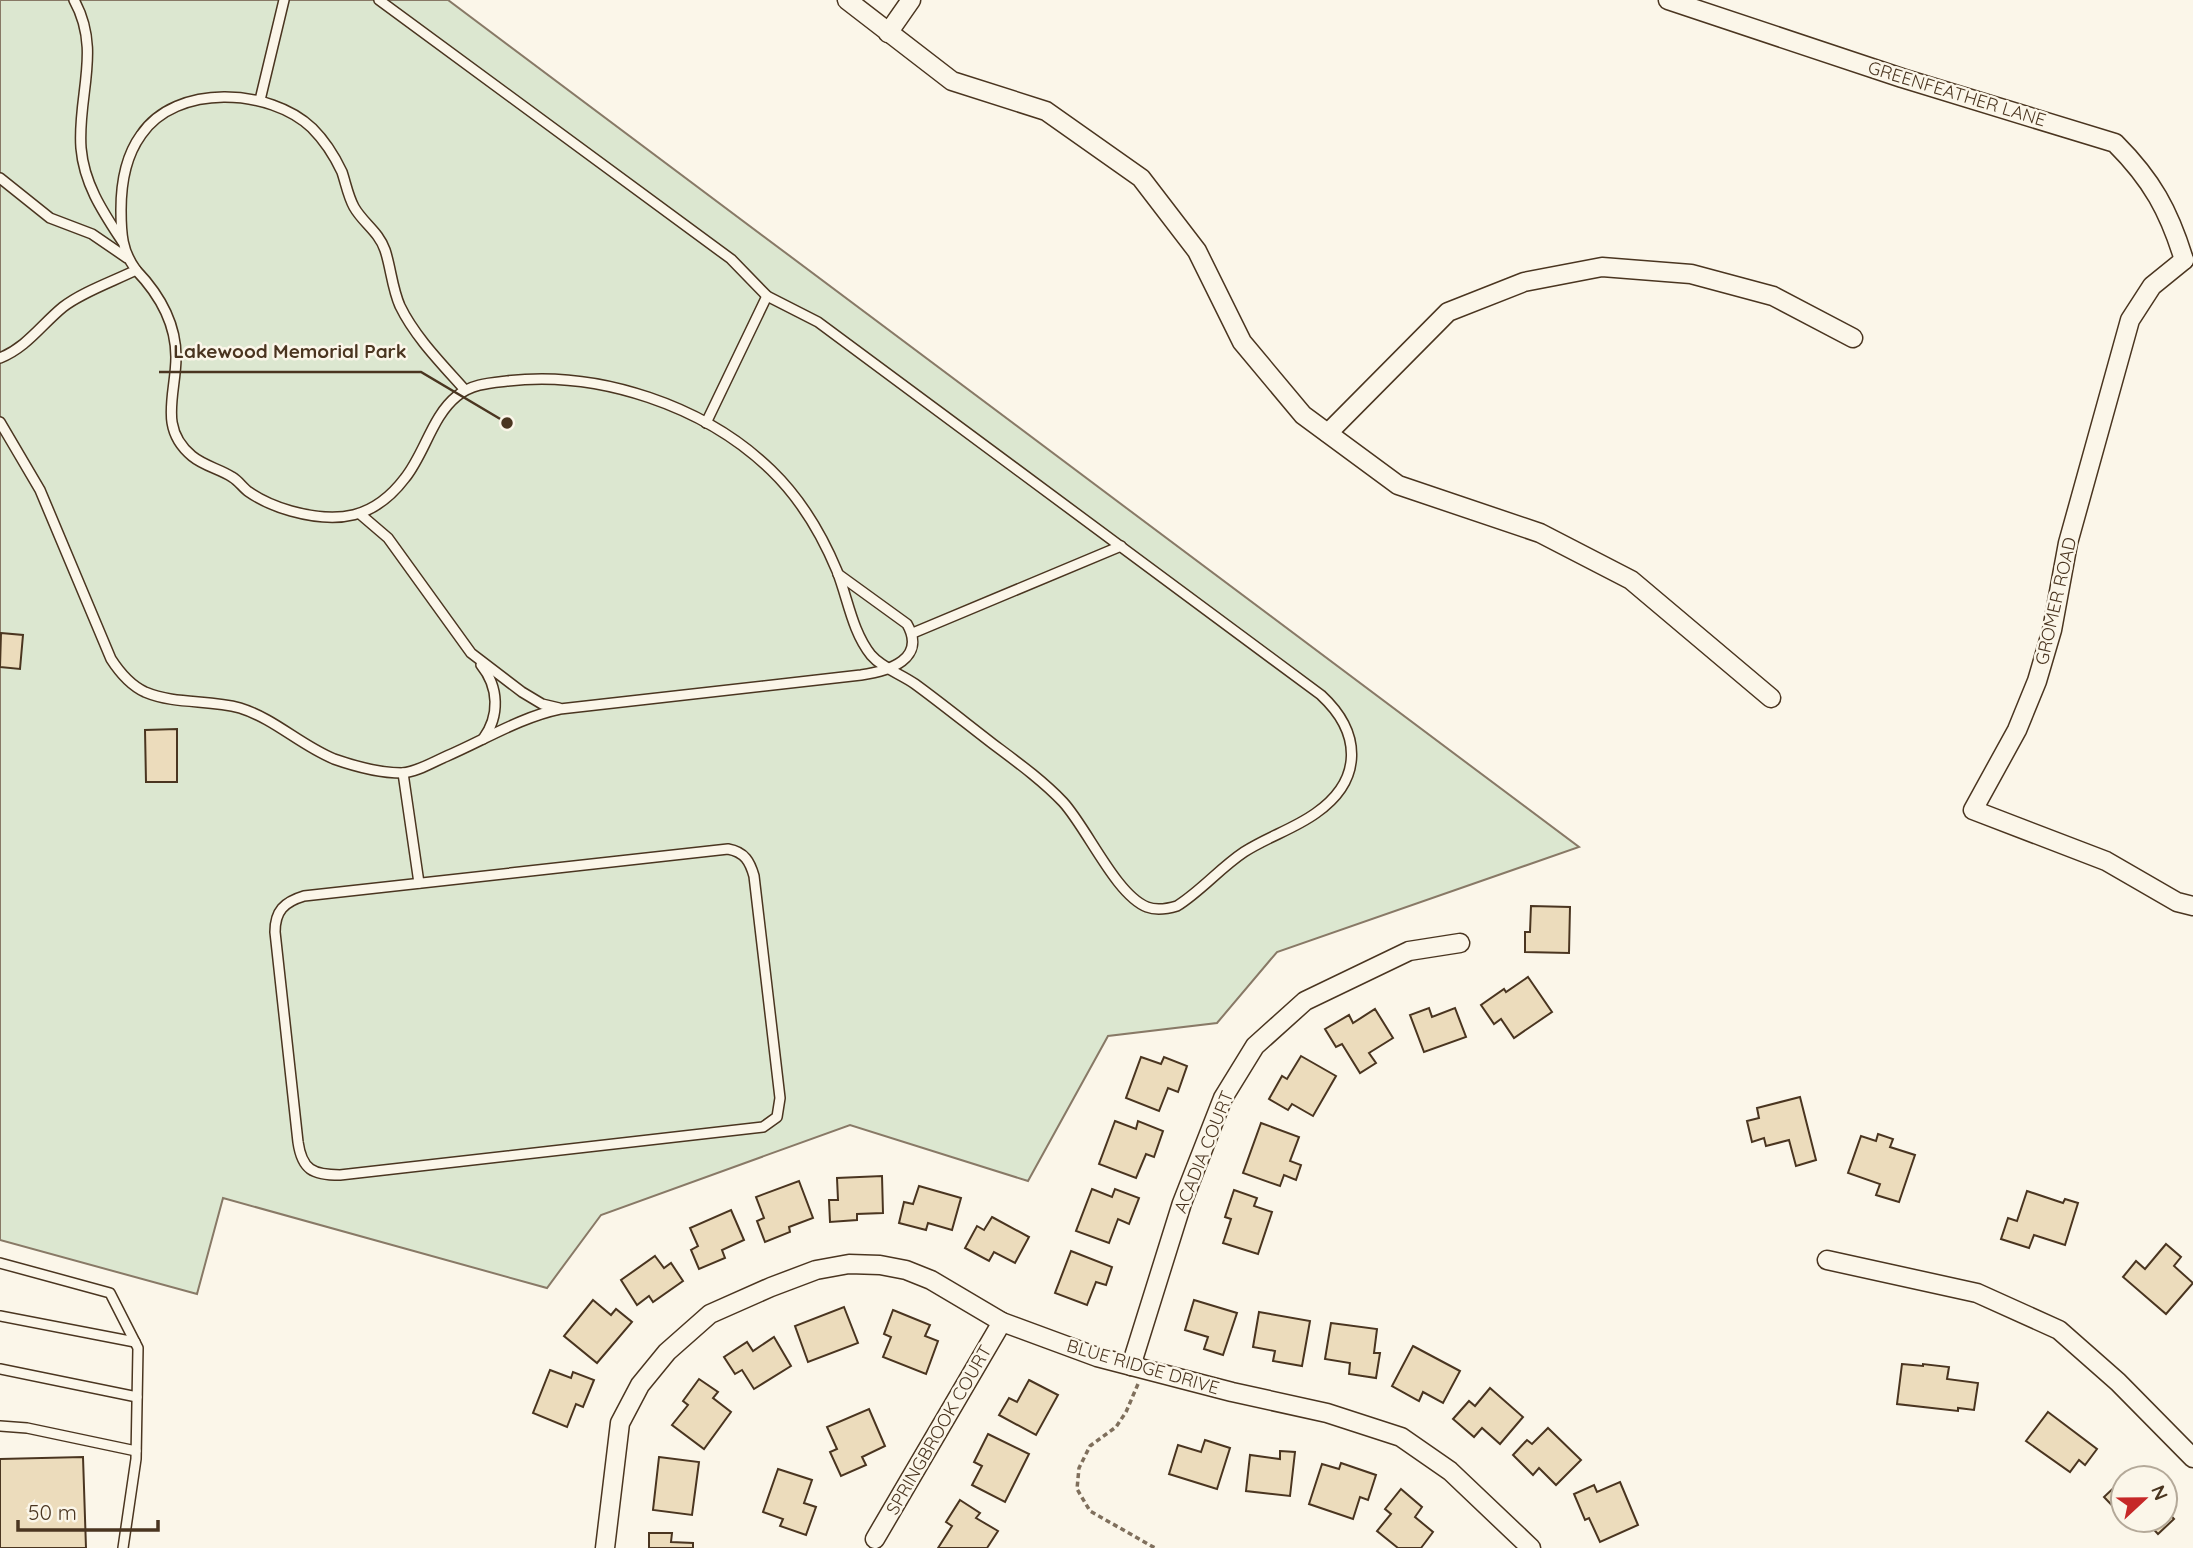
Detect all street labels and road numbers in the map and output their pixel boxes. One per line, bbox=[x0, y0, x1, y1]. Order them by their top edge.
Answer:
street label: GREENFEATHER LANE bbox=[1865, 56, 2049, 132]
street label: GROMER ROAD bbox=[2030, 535, 2081, 667]
street label: ACADIA COURT bbox=[1169, 1087, 1239, 1216]
street label: BLUE RIDGE DRIVE bbox=[1064, 1334, 1222, 1399]
street label: SPRINGBROOK COURT bbox=[881, 1341, 997, 1519]

